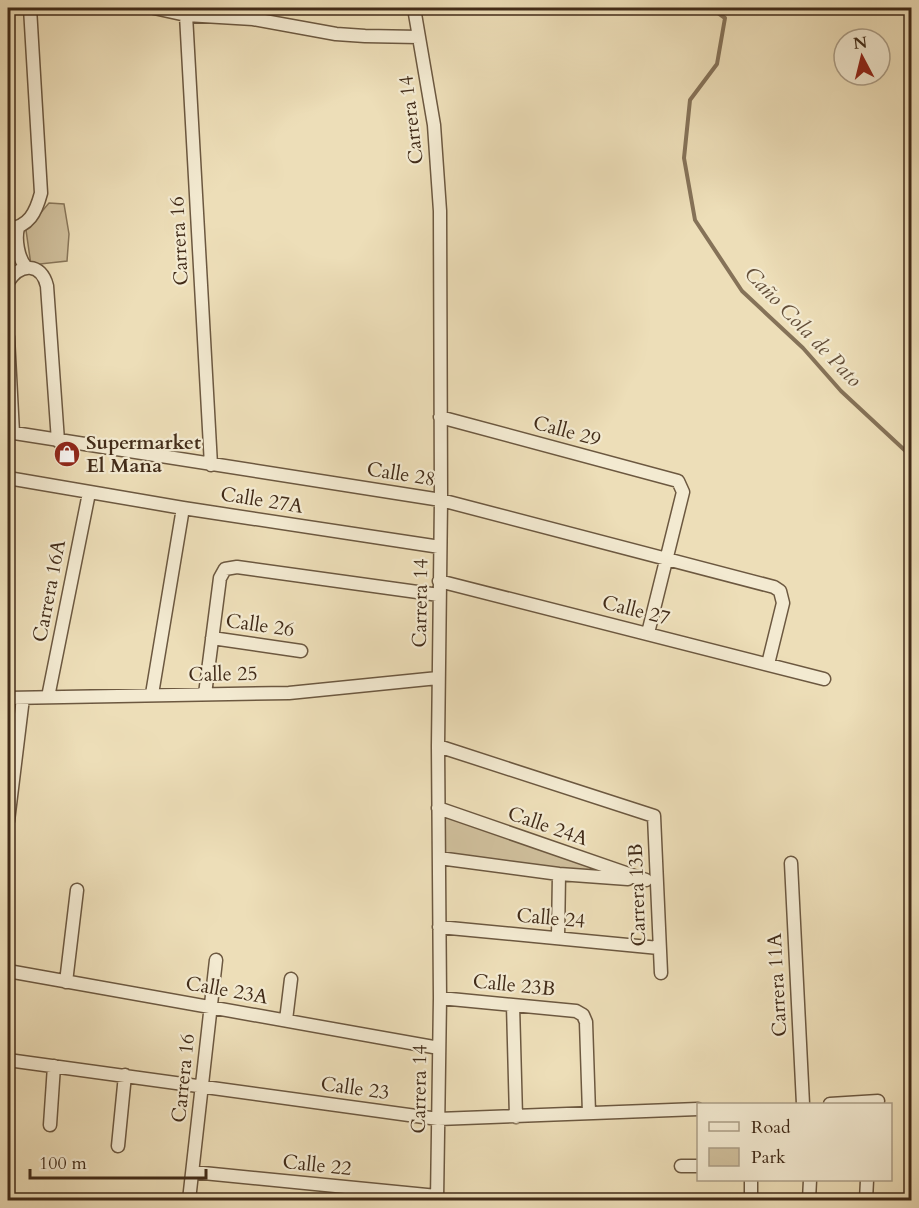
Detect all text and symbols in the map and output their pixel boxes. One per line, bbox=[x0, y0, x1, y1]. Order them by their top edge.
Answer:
north arrow bbox=[832, 27, 892, 87]
text: N bbox=[852, 31, 869, 55]
street label: Carrera 14 bbox=[392, 74, 430, 166]
street label: Carrera 16 bbox=[163, 196, 195, 286]
water label: Caño Cola de Pato bbox=[738, 260, 868, 394]
street label: Calle 29 bbox=[530, 409, 604, 453]
place label: Supermarket El Mana bbox=[86, 429, 201, 479]
shop icon: Supermarket El Mana bbox=[52, 439, 82, 469]
street label: Calle 28 bbox=[365, 455, 437, 493]
street label: Calle 27A bbox=[219, 480, 306, 520]
street label: Carrera 16A bbox=[26, 537, 72, 644]
street label: Carrera 14 bbox=[406, 558, 434, 648]
street label: Calle 27 bbox=[599, 589, 673, 631]
street label: Calle 26 bbox=[224, 607, 296, 643]
street label: Calle 25 bbox=[188, 660, 258, 688]
street label: Calle 24A bbox=[504, 800, 592, 853]
street label: Carrera 13B bbox=[622, 843, 652, 947]
street label: Calle 24 bbox=[515, 902, 587, 934]
street label: Carrera 11A bbox=[761, 932, 793, 1037]
street label: Calle 23B bbox=[471, 967, 557, 1003]
street label: Calle 23A bbox=[184, 969, 271, 1011]
street label: Carrera 16 bbox=[165, 1032, 201, 1124]
street label: Carrera 14 bbox=[405, 1044, 433, 1134]
street label: Calle 23 bbox=[319, 1070, 391, 1106]
legend bbox=[697, 1103, 892, 1181]
text: Road bbox=[751, 1115, 791, 1140]
scale bar bbox=[30, 1142, 206, 1180]
text: Park bbox=[751, 1145, 786, 1170]
street label: Calle 22 bbox=[281, 1148, 353, 1182]
text: 100 m bbox=[39, 1151, 87, 1176]

